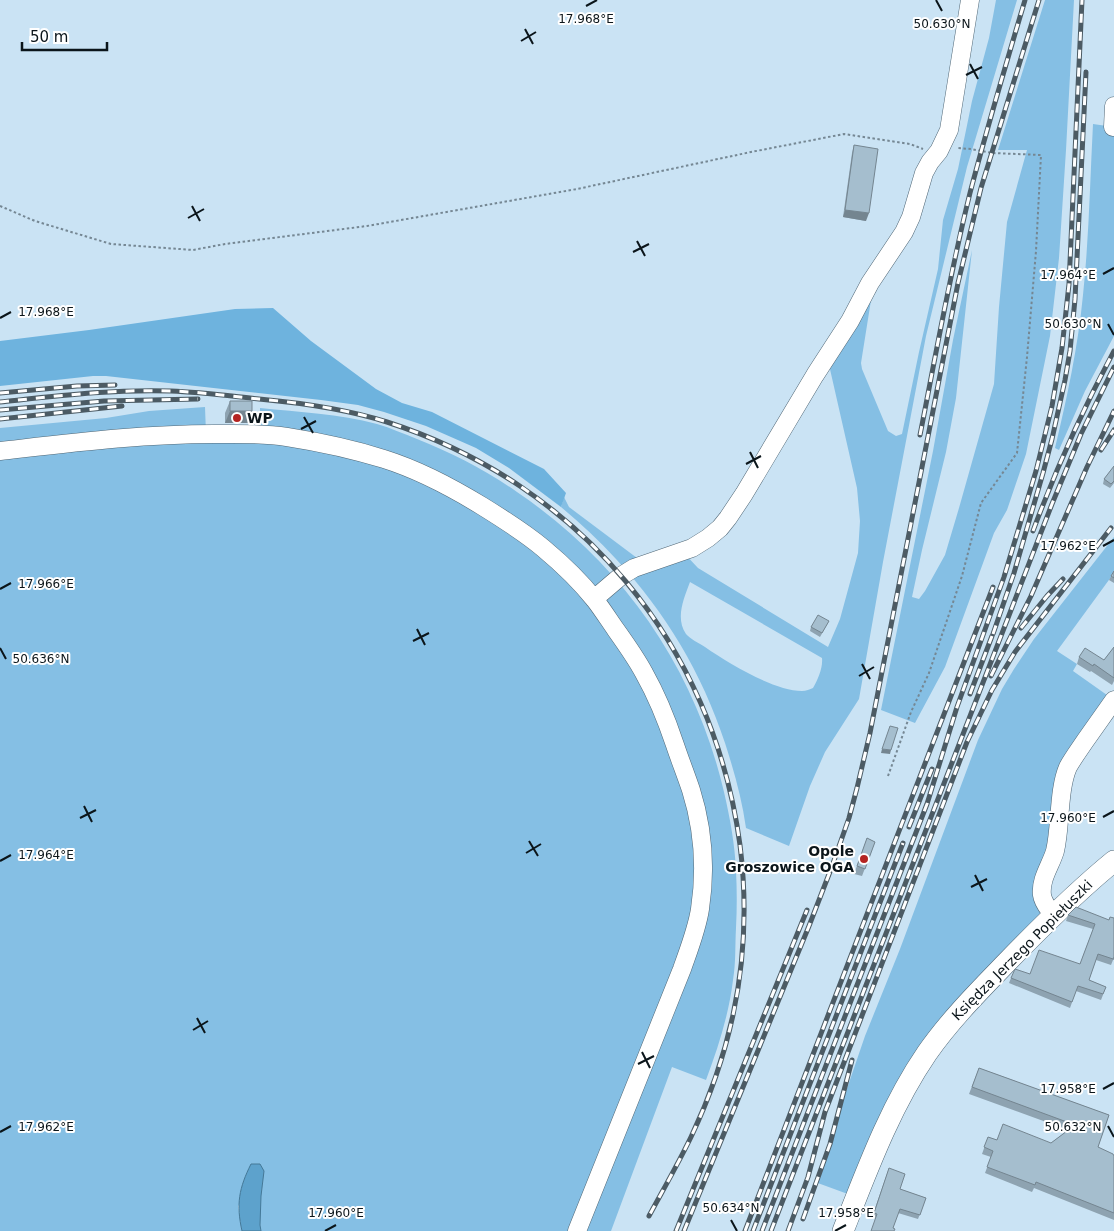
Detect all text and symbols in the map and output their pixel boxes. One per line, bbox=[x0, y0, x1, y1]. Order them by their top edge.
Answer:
text: 17.968°E bbox=[558, 12, 614, 26]
text: 50.630°N bbox=[914, 17, 970, 31]
scale bar bbox=[22, 20, 108, 52]
text: 50 m bbox=[30, 28, 68, 46]
text: 17.964°E bbox=[1040, 268, 1096, 282]
text: 17.968°E bbox=[18, 305, 74, 319]
text: 50.630°N bbox=[1045, 317, 1101, 331]
place label: WP bbox=[247, 410, 273, 426]
marker: WP bbox=[231, 412, 243, 424]
text: 17.962°E bbox=[1040, 539, 1096, 553]
text: 17.966°E bbox=[18, 577, 74, 591]
text: 50.636°N bbox=[13, 652, 69, 666]
text: 17.960°E bbox=[1040, 811, 1096, 825]
place label: Opole Groszowice OGA bbox=[725, 843, 854, 875]
text: 17.964°E bbox=[18, 848, 74, 862]
marker: Opole Groszowice OGA bbox=[858, 853, 870, 865]
street label: Księdza Jerzego Popiełuszki bbox=[948, 876, 1096, 1024]
text: 17.958°E bbox=[1040, 1082, 1096, 1096]
text: 17.962°E bbox=[18, 1120, 74, 1134]
text: 50.632°N bbox=[1045, 1120, 1101, 1134]
text: 50.634°N bbox=[703, 1201, 759, 1215]
text: 17.960°E bbox=[308, 1206, 364, 1220]
text: 17.958°E bbox=[818, 1206, 874, 1220]

